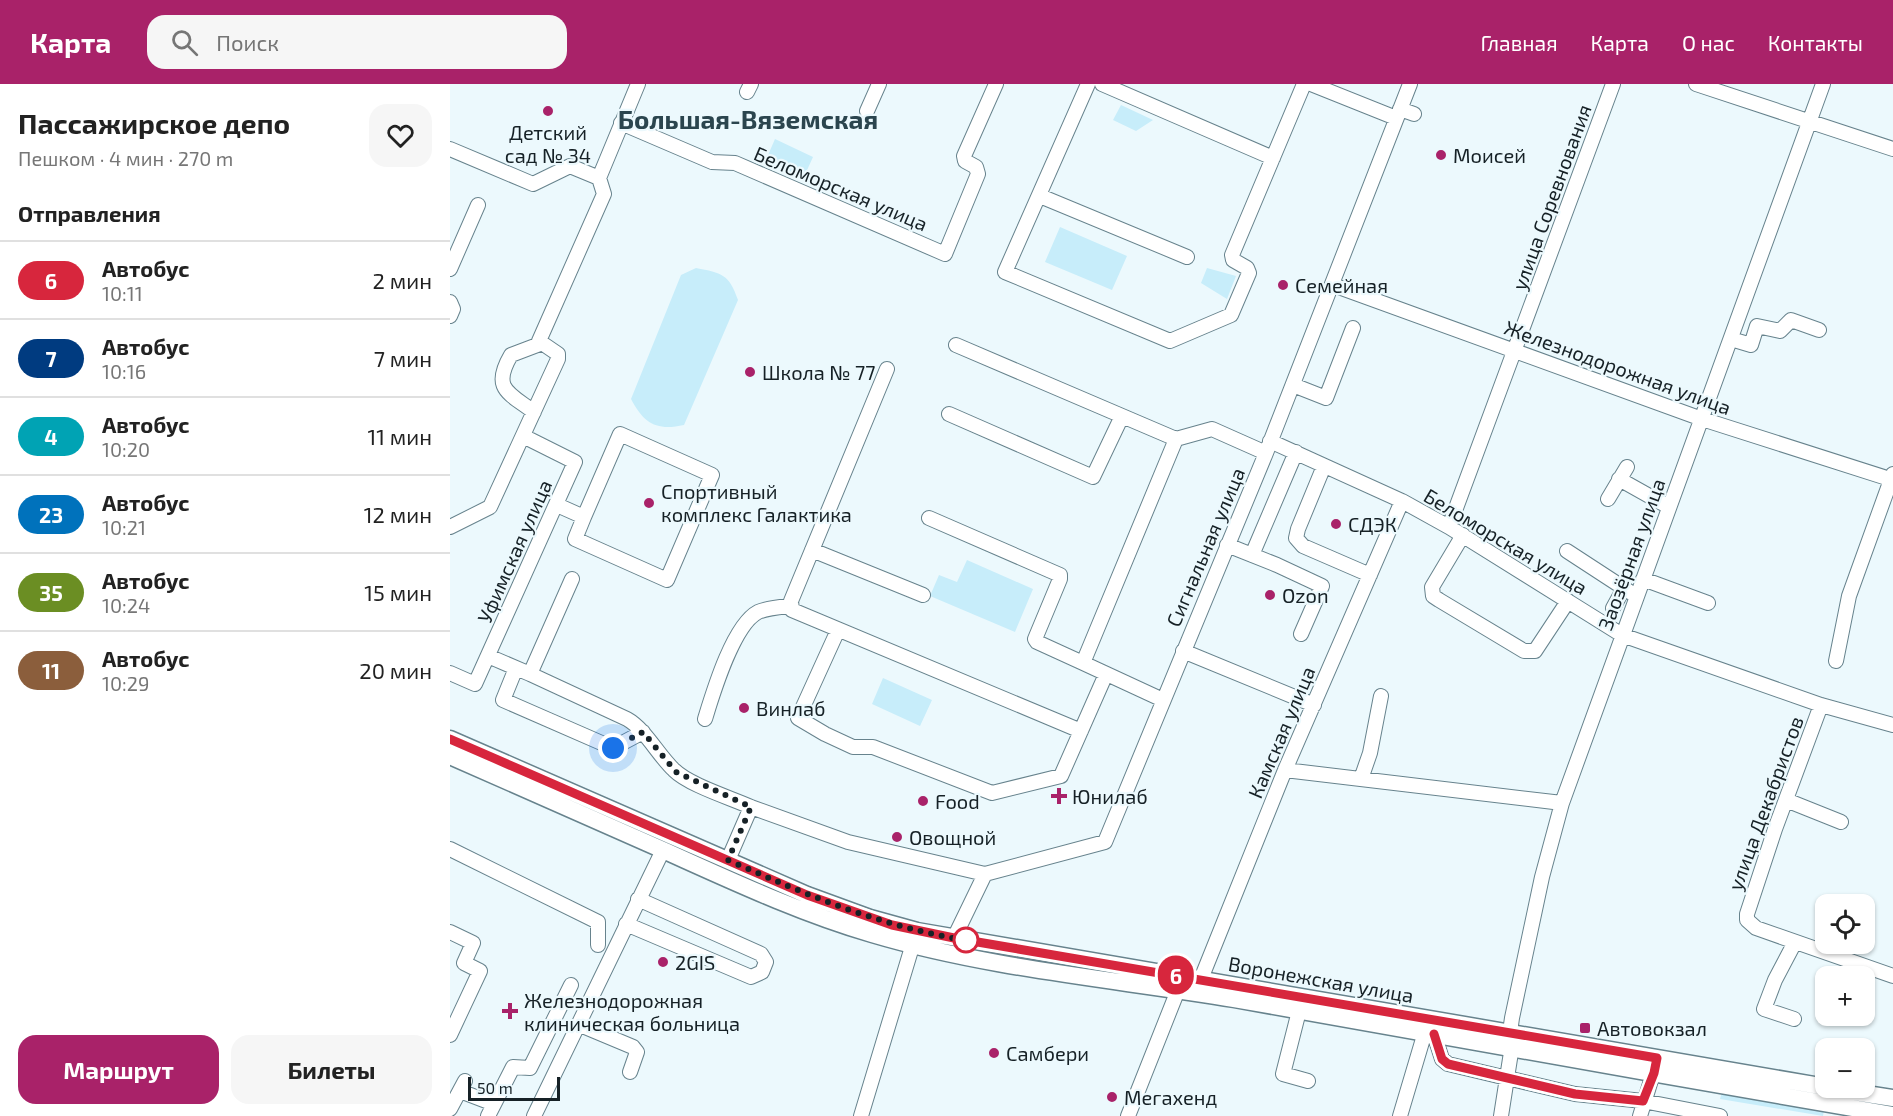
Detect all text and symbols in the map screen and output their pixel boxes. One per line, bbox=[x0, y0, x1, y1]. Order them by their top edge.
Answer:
search box bbox=[147, 15, 567, 69]
text: Карта bbox=[30, 25, 111, 59]
icon: search bbox=[168, 26, 201, 59]
text: Поиск bbox=[216, 29, 279, 55]
text: Главная bbox=[1481, 30, 1558, 55]
text: Карта bbox=[1591, 30, 1649, 55]
text: О нас bbox=[1682, 30, 1735, 55]
text: Контакты bbox=[1768, 30, 1863, 55]
street label: улица Соревнования bbox=[1506, 101, 1597, 294]
district label: Большая-Вяземская bbox=[618, 103, 878, 134]
button: heart bbox=[369, 104, 432, 167]
marker: Детский сад № 34 bbox=[541, 104, 555, 118]
text: Пассажирское депо bbox=[18, 106, 290, 140]
place label: Детский сад № 34 bbox=[505, 120, 591, 167]
street label: Беломорская улица bbox=[750, 141, 931, 236]
place label: Моисей bbox=[1453, 143, 1526, 167]
text: Пешком · 4 мин · 270 m bbox=[18, 146, 233, 170]
marker: Моисей bbox=[1434, 148, 1448, 162]
text: Отправления bbox=[18, 200, 161, 226]
text: Автобус bbox=[102, 255, 190, 281]
text: 2 мин bbox=[373, 267, 432, 293]
text: 6 bbox=[45, 268, 57, 293]
place label: Семейная bbox=[1295, 273, 1388, 297]
marker: Семейная bbox=[1276, 278, 1290, 292]
text: 10:11 bbox=[102, 281, 143, 305]
street label: Железнодорожная улица bbox=[1501, 315, 1735, 420]
text: Автобус bbox=[102, 333, 190, 359]
text: 7 мин bbox=[374, 345, 432, 371]
text: 7 bbox=[45, 346, 57, 371]
text: 10:16 bbox=[102, 359, 146, 383]
place label: Школа № 77 bbox=[762, 360, 876, 384]
marker: Школа № 77 bbox=[743, 365, 757, 379]
text: Автобус bbox=[102, 411, 190, 437]
text: 11 мин bbox=[367, 423, 432, 449]
text: 4 bbox=[44, 424, 58, 449]
text: 10:20 bbox=[102, 437, 150, 461]
street label: Сигнальная улица bbox=[1161, 464, 1250, 631]
street label: Заозёрная улица bbox=[1592, 475, 1671, 633]
street label: Уфимская улица bbox=[472, 476, 557, 627]
place label: Спортивный комплекс Галактика bbox=[661, 479, 852, 526]
street label: Беломорская улица bbox=[1420, 483, 1592, 600]
text: Автобус bbox=[102, 489, 190, 515]
marker: Спортивный комплекс Галактика bbox=[642, 496, 656, 510]
text: 12 мин bbox=[364, 501, 432, 527]
text: 23 bbox=[39, 502, 63, 527]
place label: СДЭК bbox=[1348, 512, 1397, 536]
text: 10:21 bbox=[102, 515, 146, 539]
marker: СДЭК bbox=[1329, 517, 1343, 531]
text: Автобус bbox=[102, 567, 190, 593]
text: 15 мин bbox=[364, 579, 432, 605]
text: 35 bbox=[39, 580, 63, 605]
place label: Ozon bbox=[1282, 583, 1329, 607]
marker: Ozon bbox=[1263, 588, 1277, 602]
text: 10:24 bbox=[102, 593, 150, 617]
text: Автобус bbox=[102, 645, 190, 671]
text: 20 мин bbox=[359, 657, 432, 683]
text: 11 bbox=[42, 658, 60, 683]
street label: Камская улица bbox=[1242, 663, 1320, 802]
text: 10:29 bbox=[102, 671, 149, 695]
place label: Винлаб bbox=[756, 696, 826, 720]
marker: Винлаб bbox=[737, 701, 751, 715]
street label: улица Декабристов bbox=[1722, 713, 1809, 894]
your location bbox=[598, 733, 628, 763]
place label: Юнилаб bbox=[1072, 784, 1148, 808]
marker: Юнилаб bbox=[1050, 787, 1068, 805]
place label: Food bbox=[935, 789, 980, 813]
marker: Food bbox=[916, 794, 930, 808]
place label: Овощной bbox=[909, 825, 996, 849]
marker: Овощной bbox=[890, 830, 904, 844]
map controls bbox=[1815, 894, 1875, 1098]
button: locate bbox=[1815, 894, 1875, 954]
unlabelled marker bbox=[953, 927, 979, 953]
place label: 2GIS bbox=[675, 950, 715, 974]
street label: Воронежская улица bbox=[1226, 951, 1416, 1008]
marker: 2GIS bbox=[656, 955, 670, 969]
line badge: 6 bbox=[1156, 956, 1196, 994]
text: 6 bbox=[1170, 963, 1182, 988]
button: + bbox=[1815, 966, 1875, 1026]
place label: Железнодорожная клиническая больница bbox=[524, 988, 740, 1035]
marker: Железнодорожная клиническая больница bbox=[501, 1002, 519, 1020]
place label: Автовокзал bbox=[1597, 1016, 1707, 1040]
marker: Автовокзал bbox=[1578, 1021, 1592, 1035]
button: Маршрут bbox=[18, 1035, 219, 1104]
button: Билеты bbox=[231, 1035, 432, 1104]
button: − bbox=[1815, 1038, 1875, 1098]
place label: Самбери bbox=[1006, 1041, 1089, 1065]
marker: Самбери bbox=[987, 1046, 1001, 1060]
scale bar bbox=[468, 1074, 560, 1102]
text: 50 m bbox=[477, 1078, 513, 1097]
place label: Мегахенд bbox=[1124, 1085, 1217, 1109]
marker: Мегахенд bbox=[1105, 1090, 1119, 1104]

